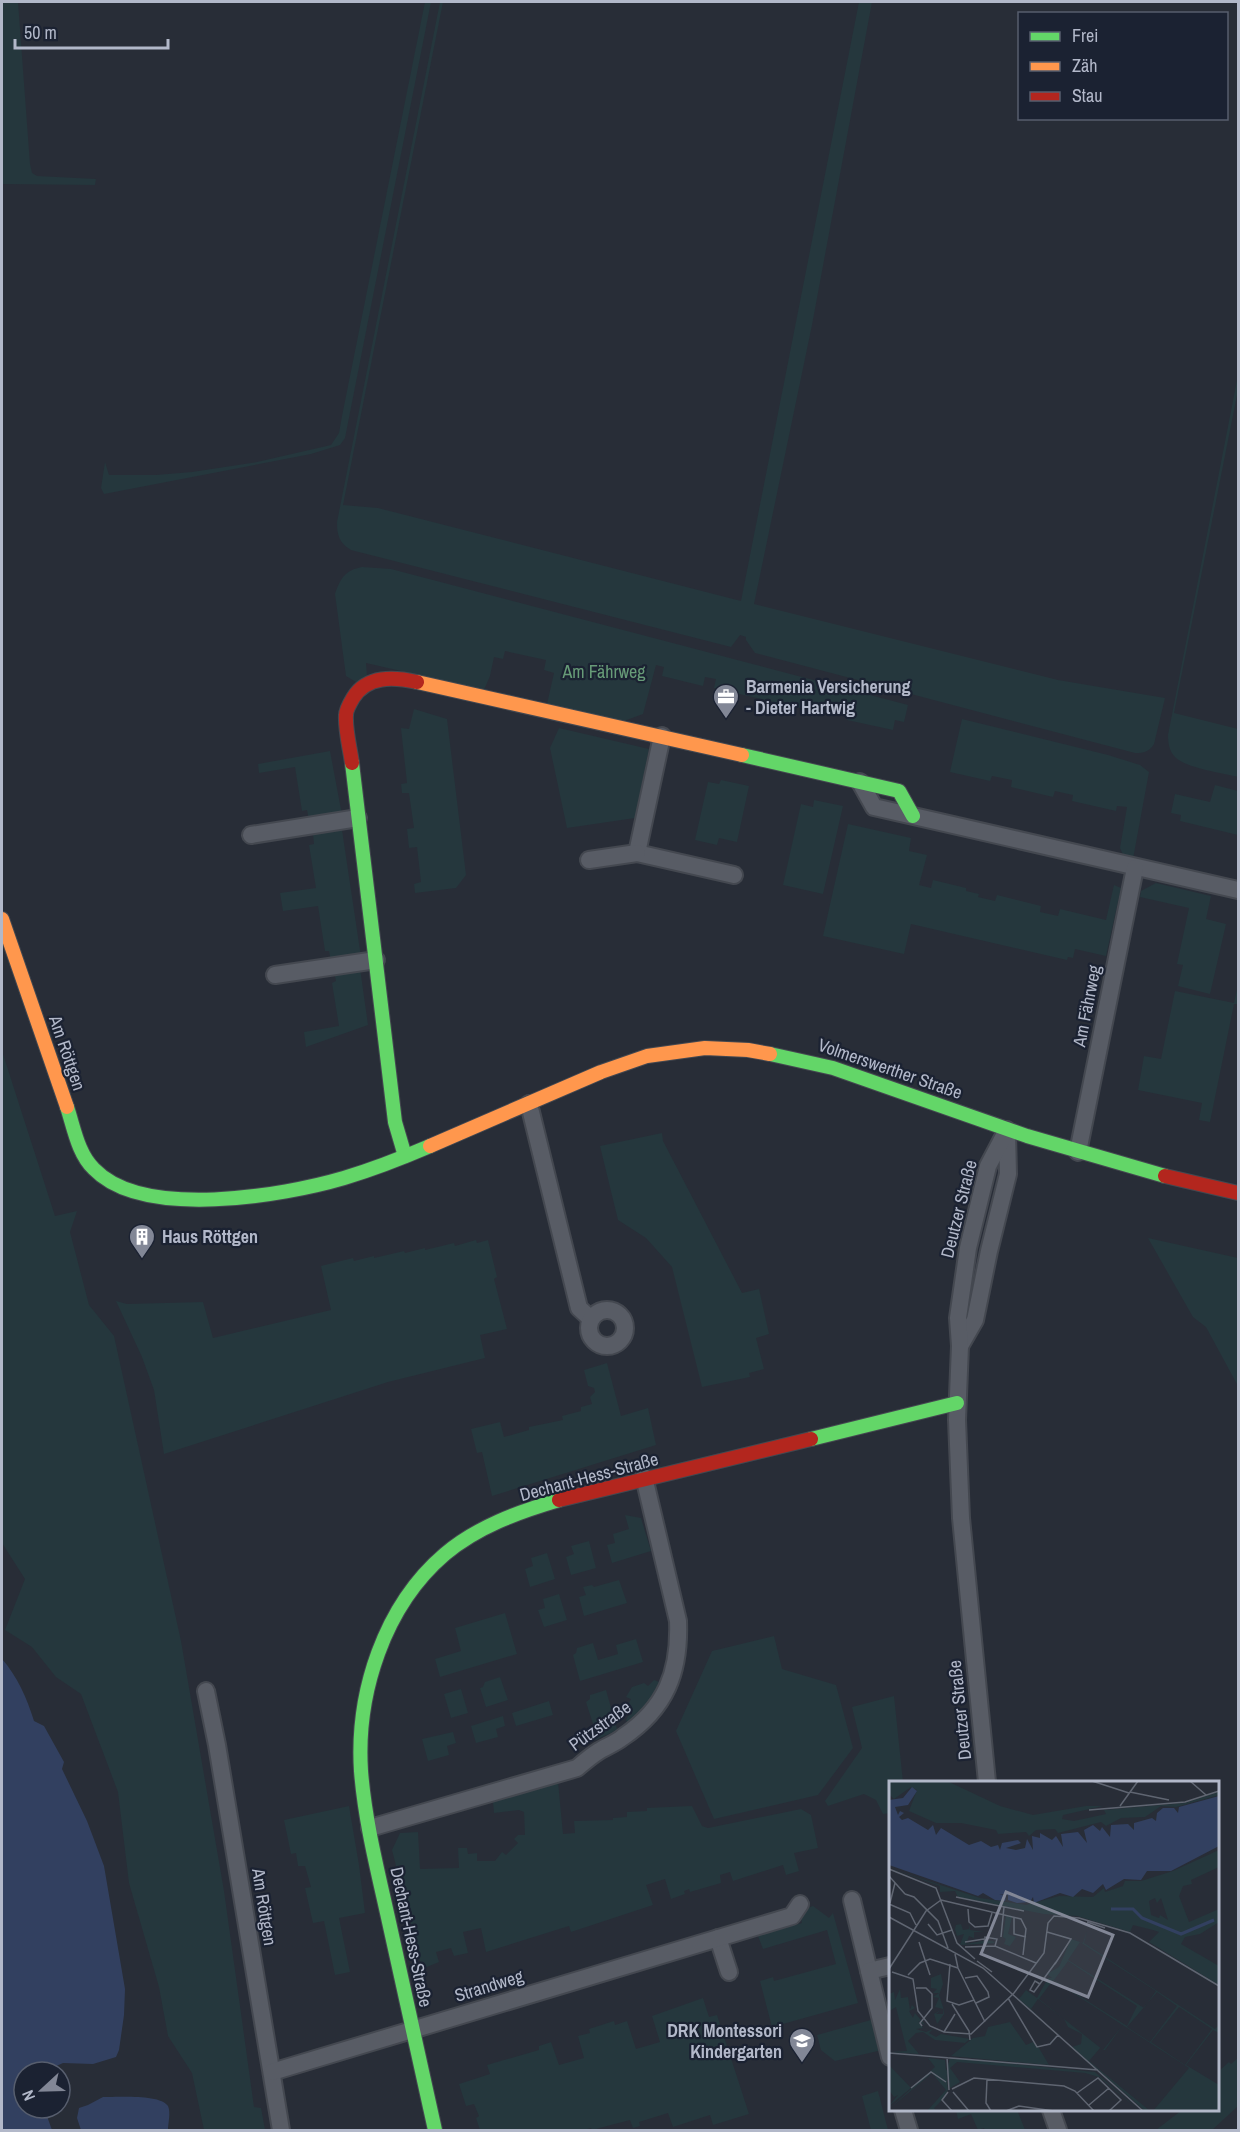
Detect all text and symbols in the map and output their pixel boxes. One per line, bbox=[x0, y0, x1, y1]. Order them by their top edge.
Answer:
scale bar bbox=[15, 12, 168, 50]
legend bbox=[1018, 12, 1228, 120]
text: 50 m bbox=[24, 20, 57, 45]
text: Frei bbox=[1072, 23, 1098, 48]
text: Zäh bbox=[1072, 53, 1097, 78]
text: Stau bbox=[1072, 83, 1102, 108]
park label: Am Fährweg bbox=[562, 659, 646, 684]
place label: Barmenia Versicherung - Dieter Hartwig bbox=[746, 674, 911, 720]
office icon: Barmenia Versicherung - Dieter Hartwig bbox=[711, 682, 741, 720]
street label: Am Fährweg bbox=[1066, 962, 1107, 1050]
street label: Am Röttgen bbox=[43, 1011, 92, 1094]
street label: Volmerswerther Straße bbox=[815, 1032, 966, 1105]
street label: Deutzer Straße bbox=[934, 1157, 983, 1260]
building icon: Haus Röttgen bbox=[127, 1222, 157, 1260]
place label: Haus Röttgen bbox=[162, 1224, 258, 1249]
street label: Dechant-Hess-Straße bbox=[517, 1446, 661, 1507]
street label: Deutzer Straße bbox=[942, 1659, 977, 1761]
street label: Pützstraße bbox=[563, 1695, 636, 1757]
inset map bbox=[889, 1781, 1219, 2111]
street label: Dechant-Hess-Straße bbox=[384, 1864, 439, 2009]
street label: Am Röttgen bbox=[246, 1865, 283, 1947]
street label: Strandweg bbox=[451, 1963, 527, 2008]
place label: DRK Montessori Kindergarten bbox=[667, 2018, 782, 2064]
school or university icon: DRK Montessori Kindergarten bbox=[787, 2026, 817, 2064]
north arrow bbox=[12, 2060, 72, 2120]
text: N bbox=[16, 2087, 40, 2104]

